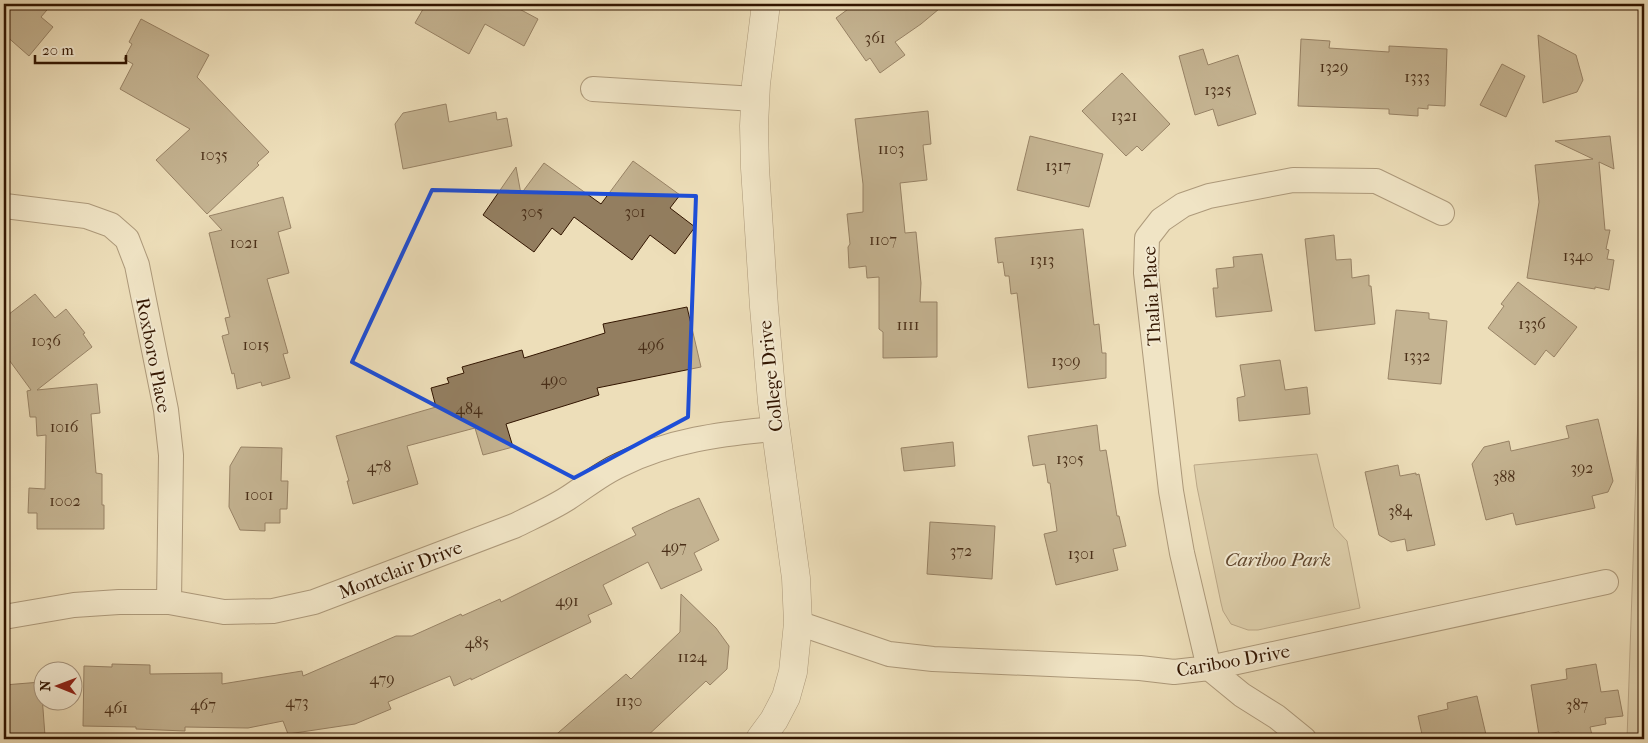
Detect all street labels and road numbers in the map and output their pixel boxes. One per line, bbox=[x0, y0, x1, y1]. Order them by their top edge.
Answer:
street label: Thalia Place bbox=[1138, 246, 1166, 346]
street label: Roxboro Place bbox=[131, 296, 175, 415]
street label: College Drive bbox=[754, 319, 788, 433]
street label: Montclair Drive bbox=[335, 536, 465, 604]
street label: Cariboo Drive bbox=[1175, 640, 1292, 682]

